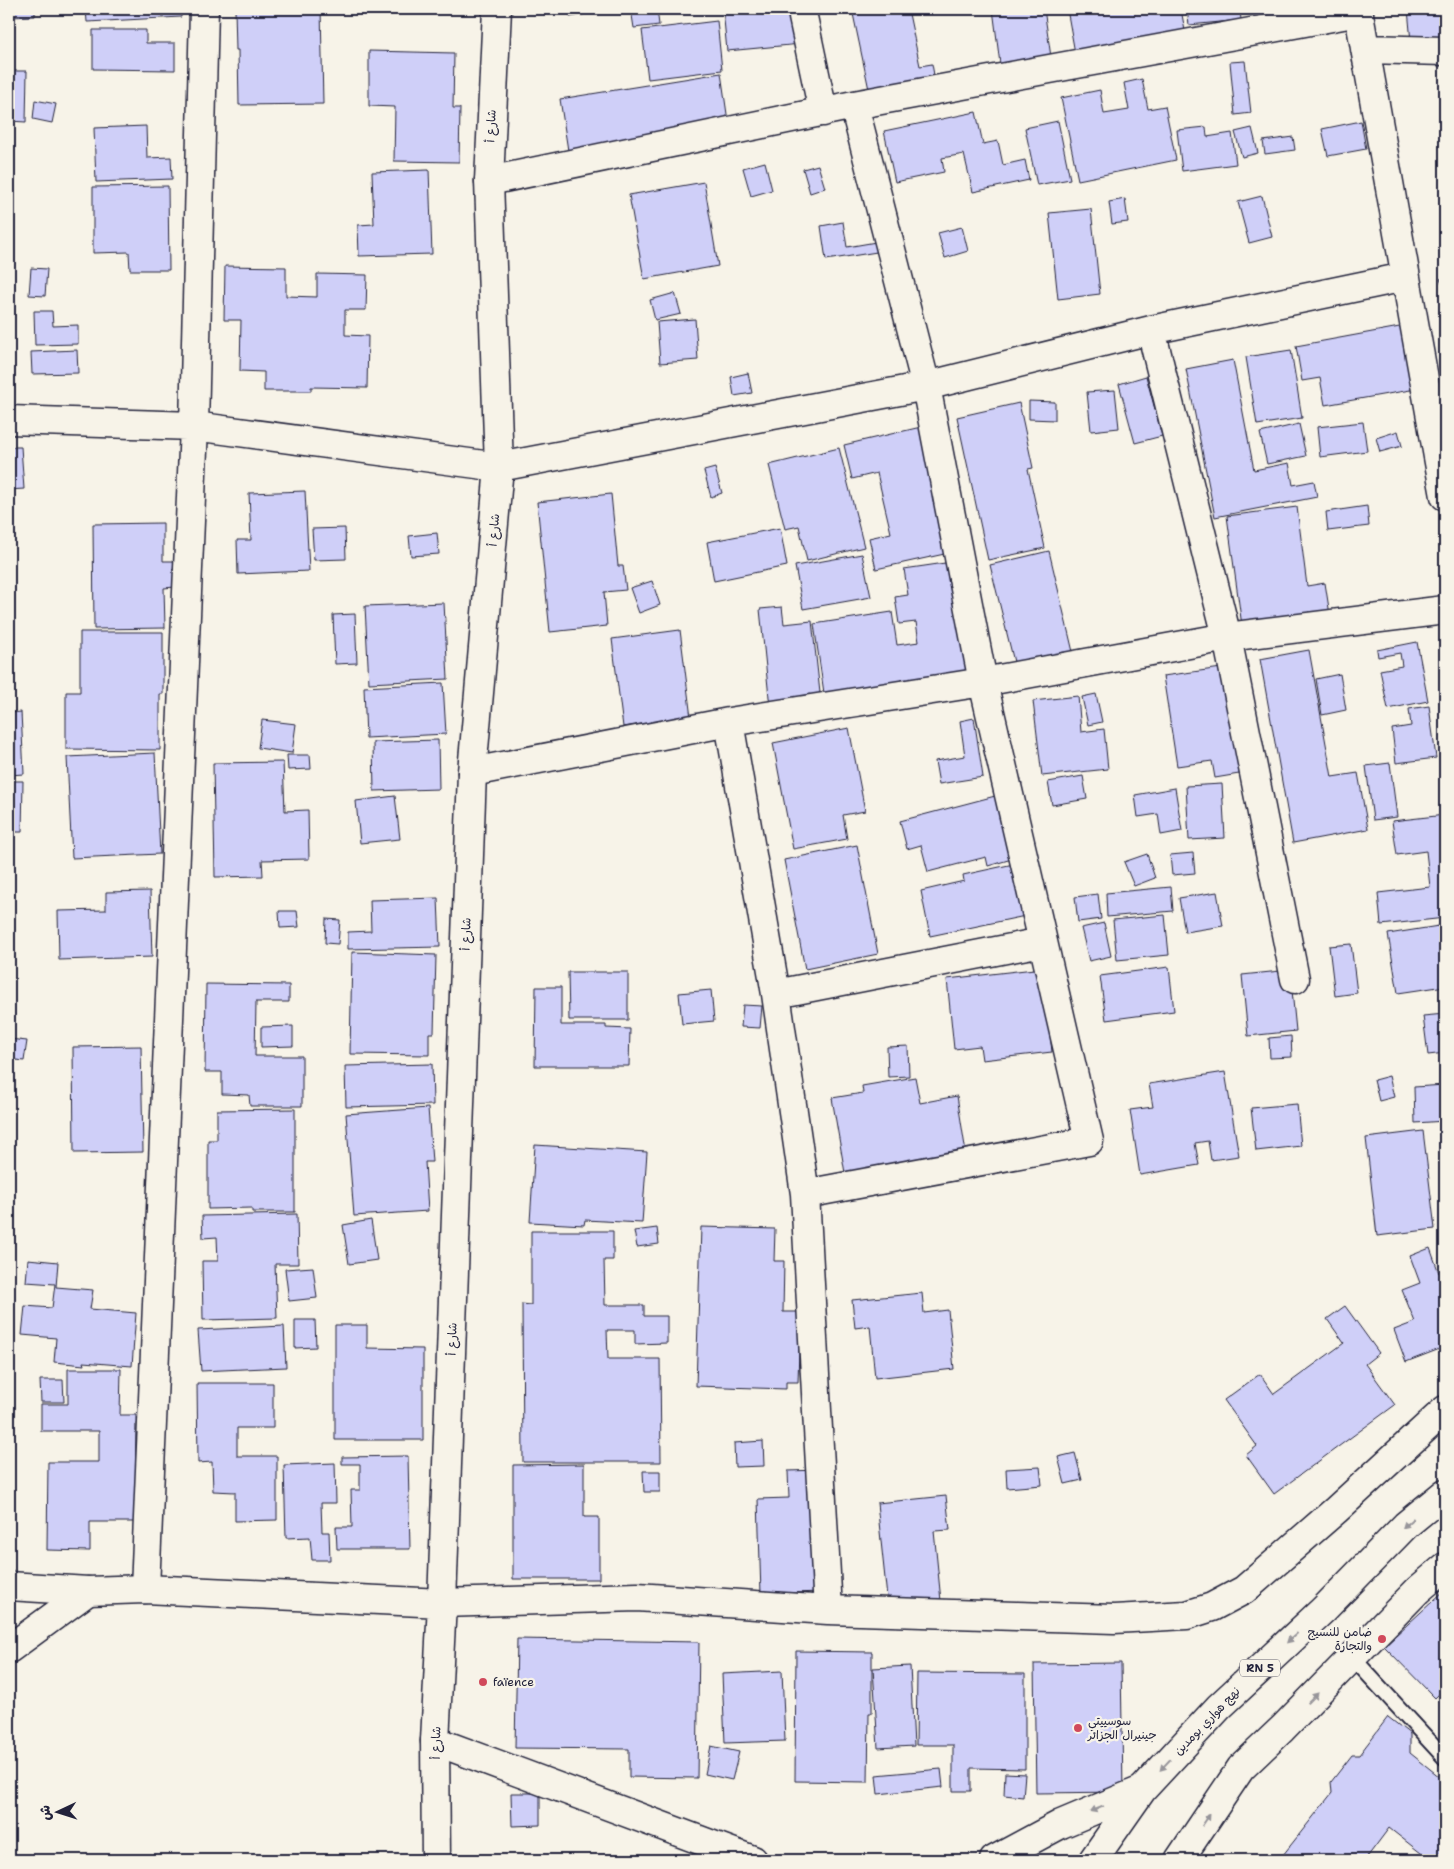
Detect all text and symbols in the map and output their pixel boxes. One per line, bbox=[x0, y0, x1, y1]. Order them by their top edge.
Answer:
street label: شارع أ bbox=[482, 109, 501, 143]
street label: شارع أ bbox=[485, 513, 504, 547]
street label: شارع أ bbox=[457, 917, 476, 951]
street label: شارع أ bbox=[443, 1322, 462, 1356]
one-way arrow bbox=[1401, 1518, 1414, 1529]
place label: ضامن للنسيج والتجارة bbox=[1308, 1624, 1372, 1654]
one-way arrow bbox=[1287, 1632, 1299, 1644]
marker: ضامن للنسيج والتجارة bbox=[1376, 1633, 1388, 1645]
road number: RN 5 bbox=[1240, 1660, 1280, 1676]
place label: faïence bbox=[493, 1674, 534, 1690]
marker: faïence bbox=[477, 1676, 489, 1688]
street label: نهج هواري بومدين bbox=[1170, 1683, 1244, 1759]
one-way arrow bbox=[1306, 1693, 1318, 1705]
place label: سوسييتي جينيرال الجزائر bbox=[1087, 1713, 1157, 1743]
marker: سوسييتي جينيرال الجزائر bbox=[1072, 1722, 1084, 1734]
street label: شارع أ bbox=[428, 1726, 445, 1760]
one-way arrow bbox=[1159, 1759, 1171, 1771]
north arrow bbox=[32, 1786, 82, 1836]
text: ش bbox=[36, 1805, 55, 1821]
one-way arrow bbox=[1090, 1805, 1104, 1813]
one-way arrow bbox=[1201, 1813, 1211, 1827]

